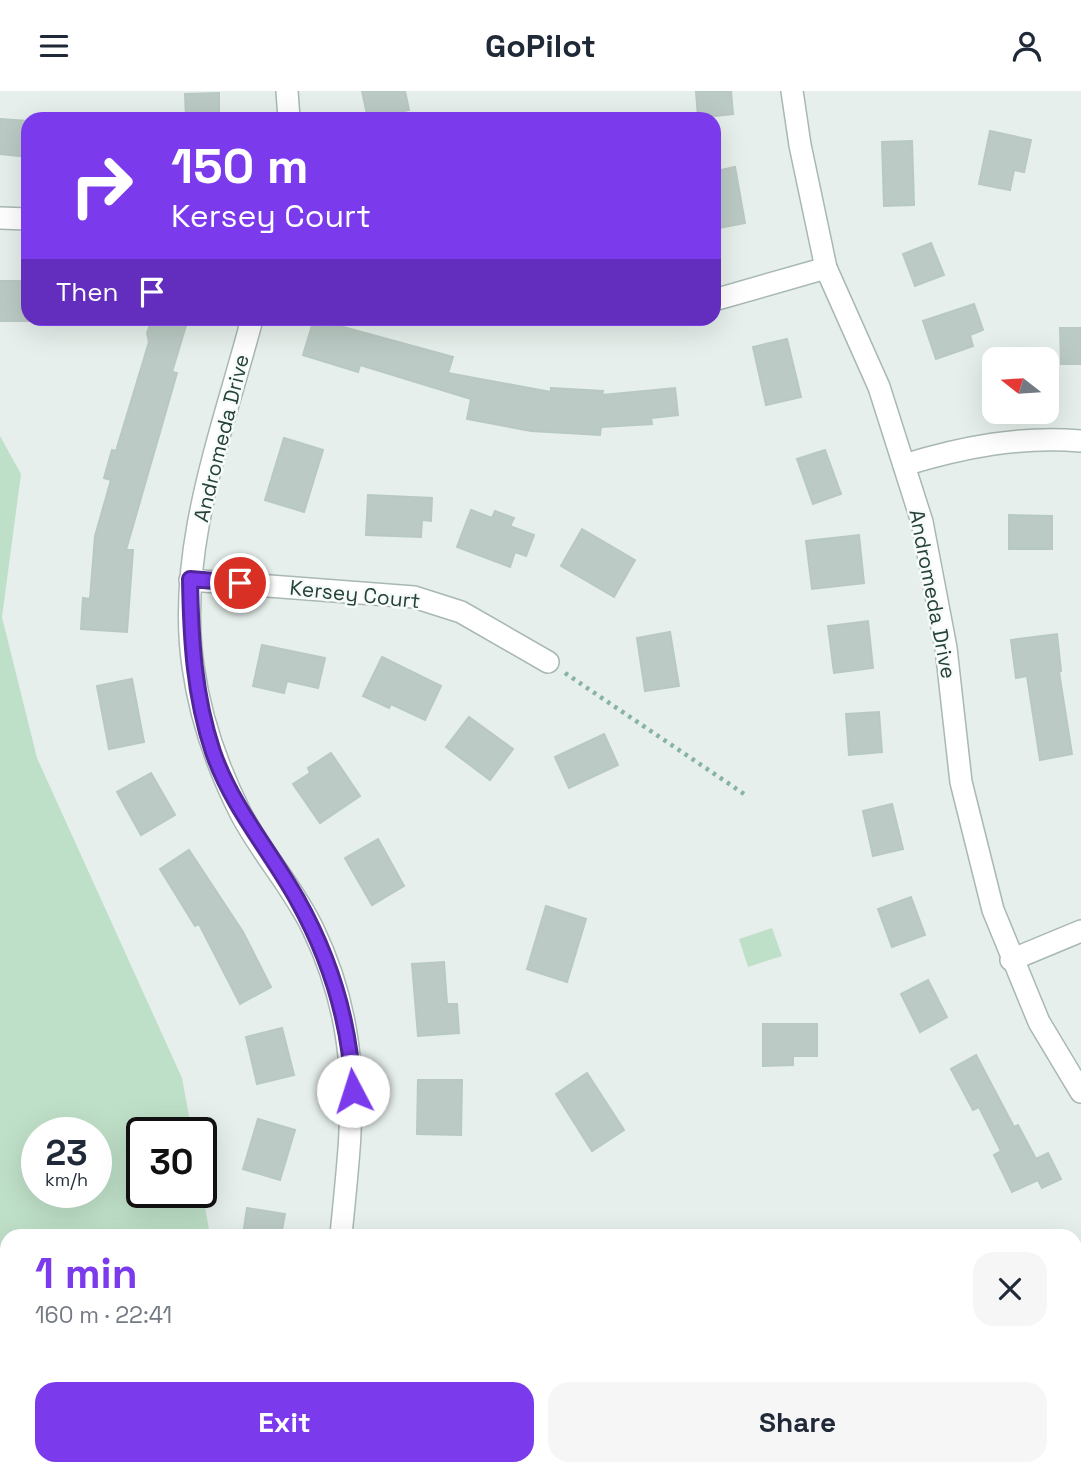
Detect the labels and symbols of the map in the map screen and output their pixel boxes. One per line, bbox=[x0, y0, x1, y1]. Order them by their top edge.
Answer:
north arrow bbox=[982, 347, 1059, 423]
street label: Andromeda Drive bbox=[187, 351, 255, 525]
street label: Andromeda Drive bbox=[903, 507, 963, 681]
pin bbox=[210, 553, 270, 613]
street label: Kersey Court bbox=[288, 574, 422, 614]
position arrow bbox=[316, 1054, 390, 1128]
speed limit sign: 30 bbox=[126, 1117, 217, 1208]

